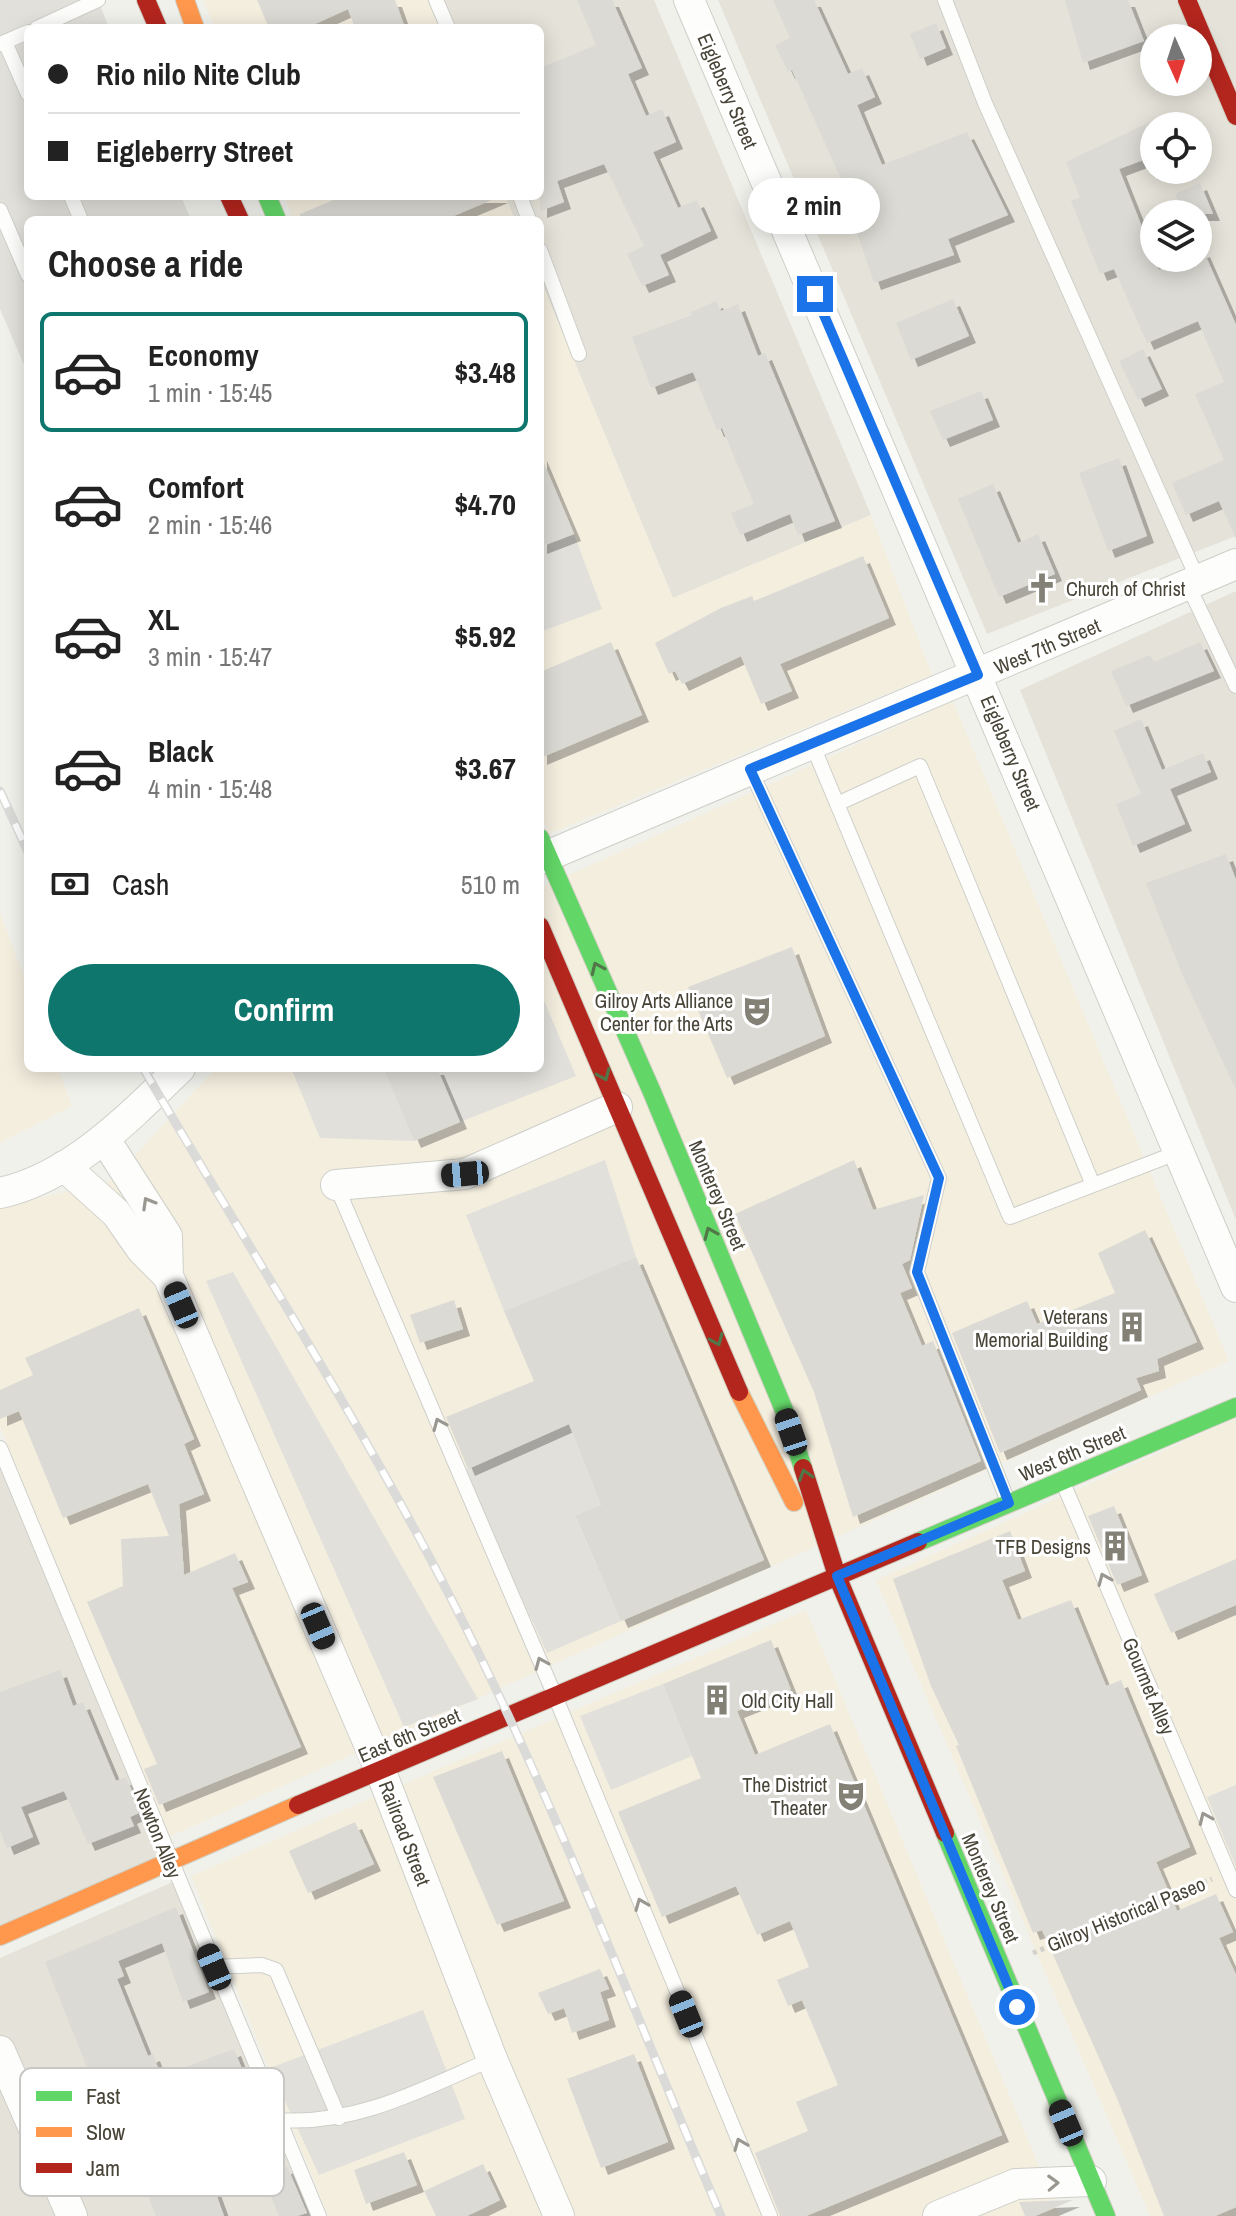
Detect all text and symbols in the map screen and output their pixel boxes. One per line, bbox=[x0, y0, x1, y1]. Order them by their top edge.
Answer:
north arrow bbox=[1140, 24, 1212, 96]
map controls bbox=[1140, 24, 1212, 272]
street label: Eigleberry Street bbox=[692, 29, 765, 153]
text: Rio nilo Nite Club bbox=[96, 54, 301, 94]
button: locate bbox=[1140, 112, 1212, 184]
text: Eigleberry Street bbox=[96, 131, 293, 171]
callout: 2 min bbox=[749, 178, 881, 234]
text: 2 min bbox=[786, 188, 842, 223]
button: layers bbox=[1140, 200, 1212, 272]
text: Choose a ride bbox=[48, 240, 243, 288]
route end bbox=[797, 276, 833, 312]
text: Economy bbox=[148, 335, 259, 375]
icon: car bbox=[52, 336, 124, 408]
text: $3.48 bbox=[454, 352, 516, 392]
text: 1 min · 15:45 bbox=[148, 375, 272, 410]
text: Comfort bbox=[148, 467, 244, 507]
icon: car bbox=[52, 468, 124, 540]
text: $4.70 bbox=[454, 484, 516, 524]
text: 2 min · 15:46 bbox=[148, 507, 272, 542]
church icon: Church of Christ bbox=[1025, 571, 1059, 605]
place label: Church of Christ bbox=[1066, 575, 1186, 602]
text: XL bbox=[148, 599, 179, 639]
icon: car bbox=[52, 600, 124, 672]
street label: West 7th Street bbox=[990, 611, 1105, 680]
text: $5.92 bbox=[454, 616, 516, 656]
text: 3 min · 15:47 bbox=[148, 639, 272, 674]
street label: Eigleberry Street bbox=[975, 691, 1048, 815]
text: Black bbox=[148, 731, 214, 771]
icon: car bbox=[52, 732, 124, 804]
text: $3.67 bbox=[454, 748, 516, 788]
text: 4 min · 15:48 bbox=[148, 771, 272, 806]
icon: cash bbox=[48, 862, 92, 906]
text: Cash bbox=[112, 864, 169, 904]
text: 510 m bbox=[461, 867, 520, 902]
one-way arrow bbox=[591, 962, 607, 977]
button: Confirm bbox=[48, 964, 520, 1056]
place label: Gilroy Arts Alliance Center for the Arts bbox=[594, 987, 733, 1037]
theatre icon: Gilroy Arts Alliance Center for the Arts bbox=[740, 994, 774, 1028]
one-way arrow bbox=[594, 1067, 610, 1081]
street label: Monterey Street bbox=[683, 1136, 753, 1254]
car bbox=[440, 1160, 490, 1188]
one-way arrow bbox=[142, 1197, 158, 1212]
one-way arrow bbox=[704, 1227, 720, 1241]
car bbox=[161, 1278, 201, 1332]
place label: Veterans Memorial Building bbox=[975, 1303, 1108, 1353]
building icon: Veterans Memorial Building bbox=[1115, 1310, 1149, 1344]
one-way arrow bbox=[707, 1332, 723, 1346]
car bbox=[772, 1405, 810, 1459]
one-way arrow bbox=[432, 1418, 448, 1432]
street label: West 6th Street bbox=[1015, 1418, 1130, 1487]
one-way arrow bbox=[798, 1469, 814, 1482]
building icon: TFB Designs bbox=[1098, 1529, 1132, 1563]
place label: TFB Designs bbox=[995, 1533, 1091, 1560]
one-way arrow bbox=[1097, 1573, 1113, 1587]
car bbox=[298, 1599, 338, 1653]
street label: Gourmet Alley bbox=[1116, 1633, 1182, 1739]
one-way arrow bbox=[535, 1657, 551, 1672]
building icon: Old City Hall bbox=[700, 1683, 734, 1717]
place label: Old City Hall bbox=[741, 1687, 833, 1714]
street label: East 6th Street bbox=[354, 1701, 465, 1769]
place label: The District Theater bbox=[742, 1771, 828, 1821]
street label: Railroad Street bbox=[373, 1777, 438, 1890]
theatre icon: The District Theater bbox=[834, 1779, 868, 1813]
street label: Newton Alley bbox=[128, 1784, 189, 1883]
one-way arrow bbox=[1198, 1812, 1214, 1827]
street label: Monterey Street bbox=[956, 1829, 1026, 1947]
street label: Gilroy Historical Paseo bbox=[1043, 1870, 1209, 1958]
one-way arrow bbox=[634, 1898, 650, 1912]
car bbox=[194, 1940, 234, 1994]
car bbox=[666, 1987, 706, 2041]
route start bbox=[999, 1989, 1035, 2025]
legend bbox=[20, 2068, 284, 2196]
text: Fast bbox=[86, 2081, 120, 2111]
car bbox=[1046, 2096, 1086, 2150]
text: Slow bbox=[86, 2117, 125, 2147]
one-way arrow bbox=[733, 2138, 750, 2152]
text: Jam bbox=[86, 2153, 120, 2183]
one-way arrow bbox=[1047, 2174, 1060, 2191]

